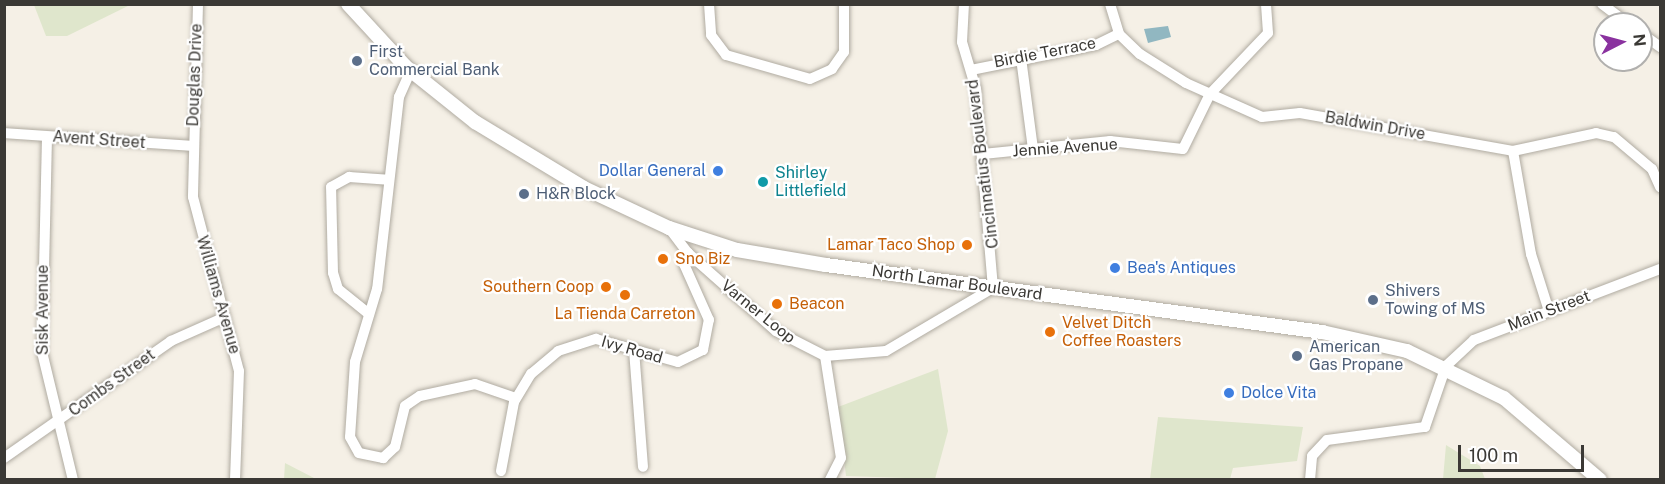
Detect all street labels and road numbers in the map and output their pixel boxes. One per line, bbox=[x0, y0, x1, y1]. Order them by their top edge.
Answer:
street label: Douglas Drive bbox=[184, 23, 206, 127]
street label: Birdie Terrace bbox=[992, 34, 1098, 72]
street label: Cincinnatius Boulevard bbox=[963, 78, 1003, 250]
street label: Baldwin Drive bbox=[1323, 108, 1427, 144]
street label: Avent Street bbox=[52, 127, 146, 153]
street label: Jennie Avenue bbox=[1012, 135, 1118, 161]
street label: Williams Avenue bbox=[192, 234, 244, 356]
street label: North Lamar Boulevard bbox=[871, 262, 1043, 304]
street label: Sisk Avenue bbox=[33, 265, 53, 355]
street label: Varner Loop bbox=[717, 276, 799, 348]
street label: Main Street bbox=[1505, 286, 1593, 336]
street label: Ivy Road bbox=[599, 332, 665, 368]
street label: Combs Street bbox=[65, 345, 159, 421]

